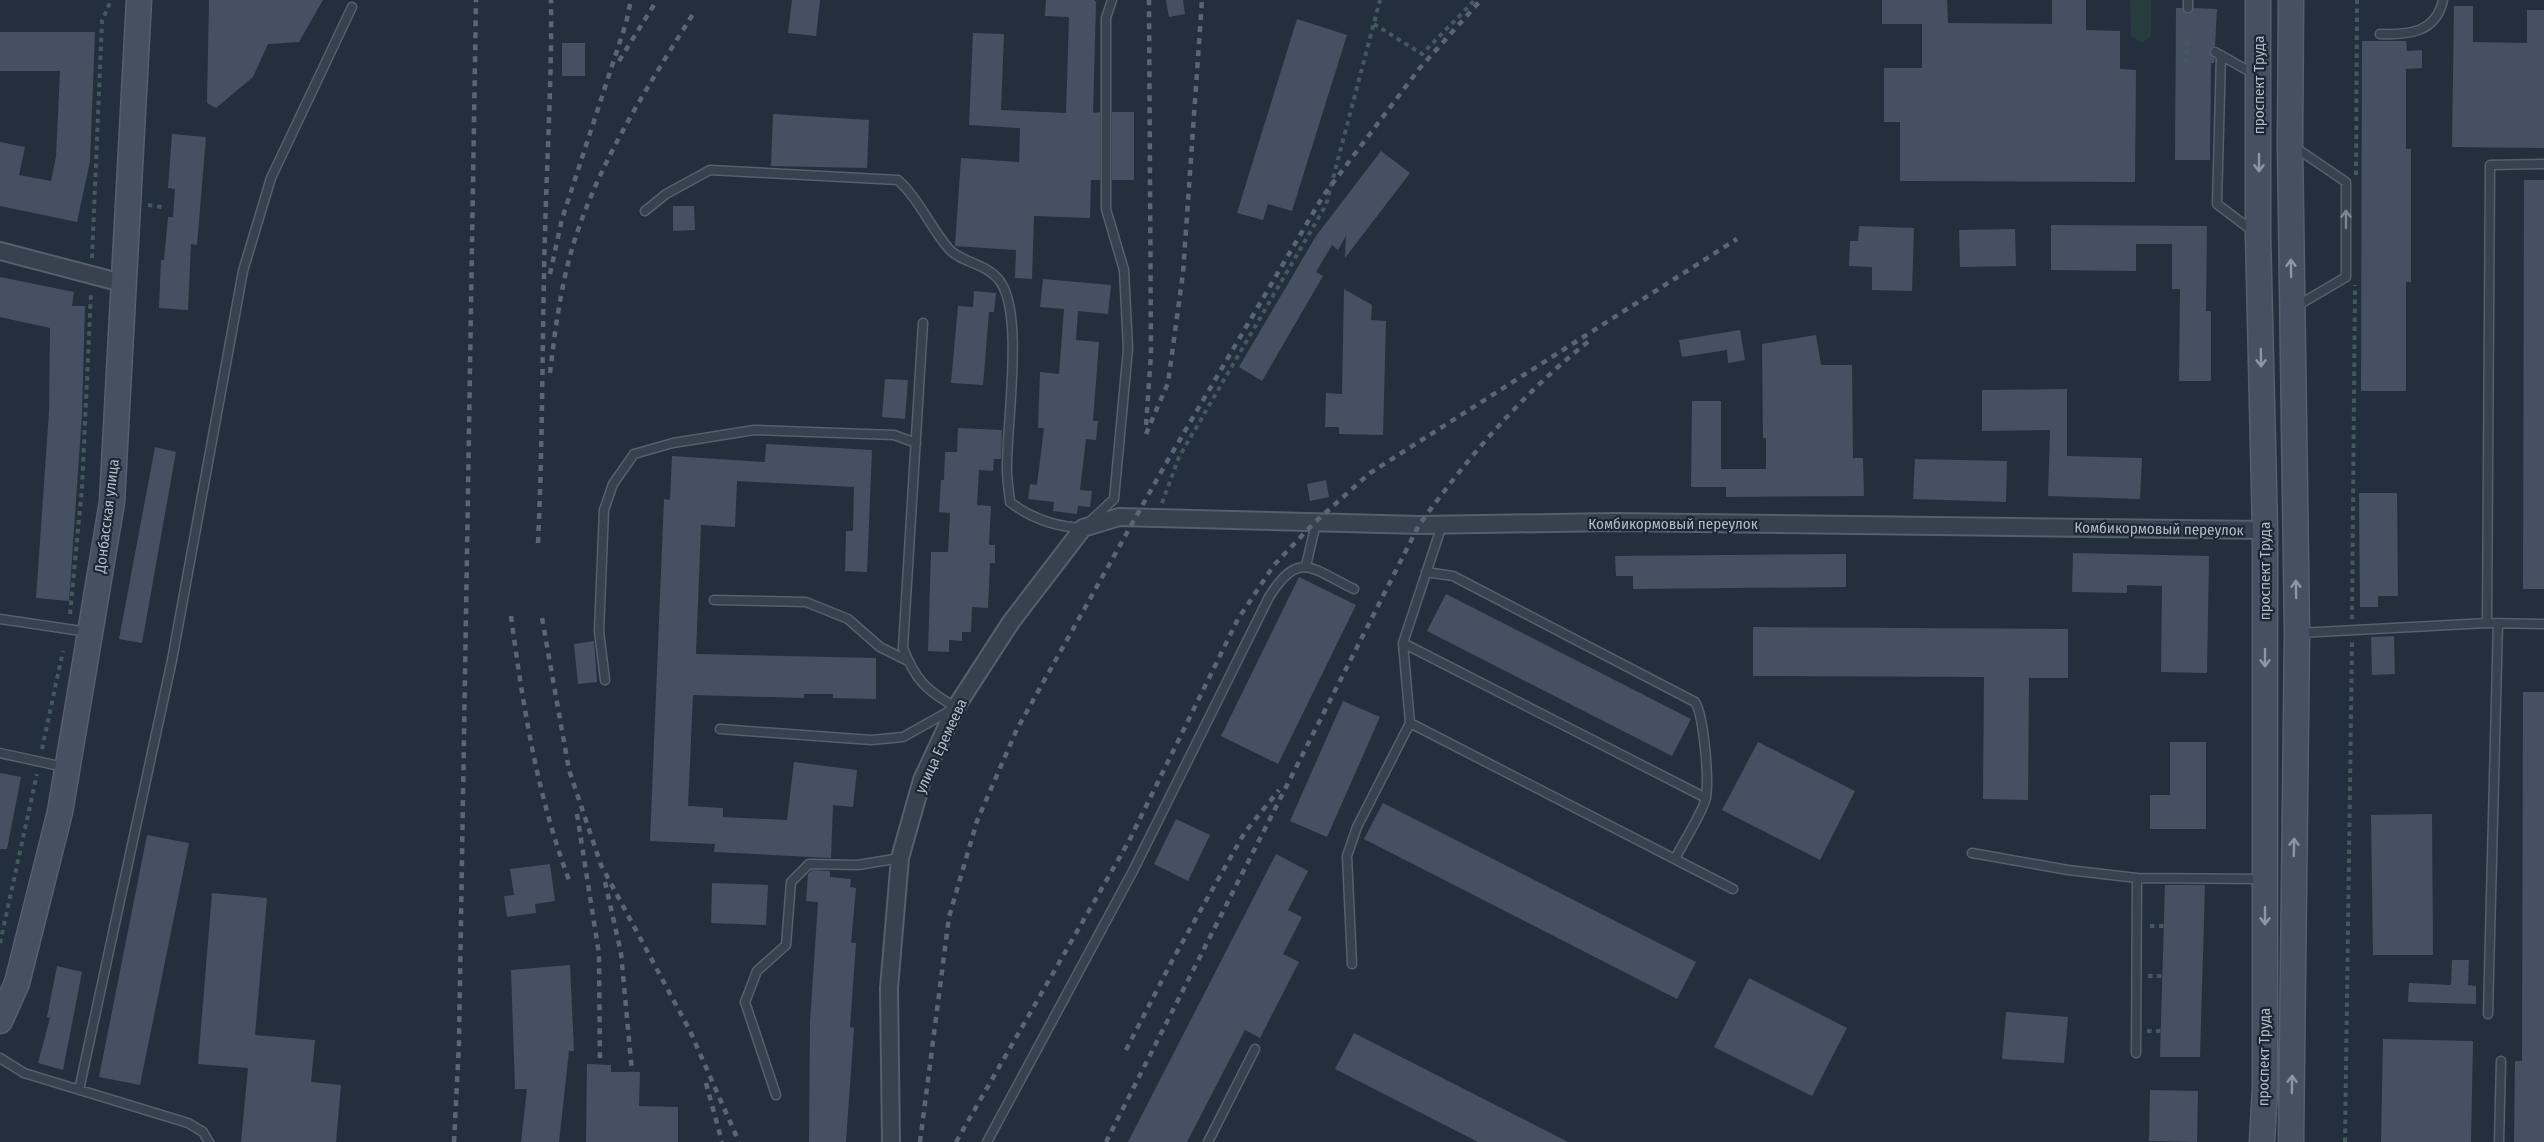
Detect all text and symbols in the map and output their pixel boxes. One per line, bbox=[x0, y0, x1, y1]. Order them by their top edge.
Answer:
street label: проспект Труда bbox=[2250, 36, 2268, 134]
one-way arrow bbox=[2253, 153, 2265, 173]
one-way arrow bbox=[2340, 209, 2352, 229]
one-way arrow bbox=[2285, 258, 2297, 278]
one-way arrow bbox=[2256, 348, 2267, 368]
street label: Донбасская улица bbox=[91, 458, 123, 575]
street label: Комбикормовый переулок bbox=[1588, 515, 1758, 533]
street label: Комбикормовый переулок bbox=[2074, 519, 2244, 539]
street label: проспект Труда bbox=[2256, 522, 2274, 620]
one-way arrow bbox=[2290, 579, 2302, 599]
one-way arrow bbox=[2259, 648, 2271, 668]
street label: улица Еремеева bbox=[911, 696, 971, 796]
one-way arrow bbox=[2289, 837, 2300, 857]
one-way arrow bbox=[2259, 906, 2271, 926]
street label: проспект Труда bbox=[2254, 1008, 2274, 1106]
one-way arrow bbox=[2286, 1074, 2298, 1094]

